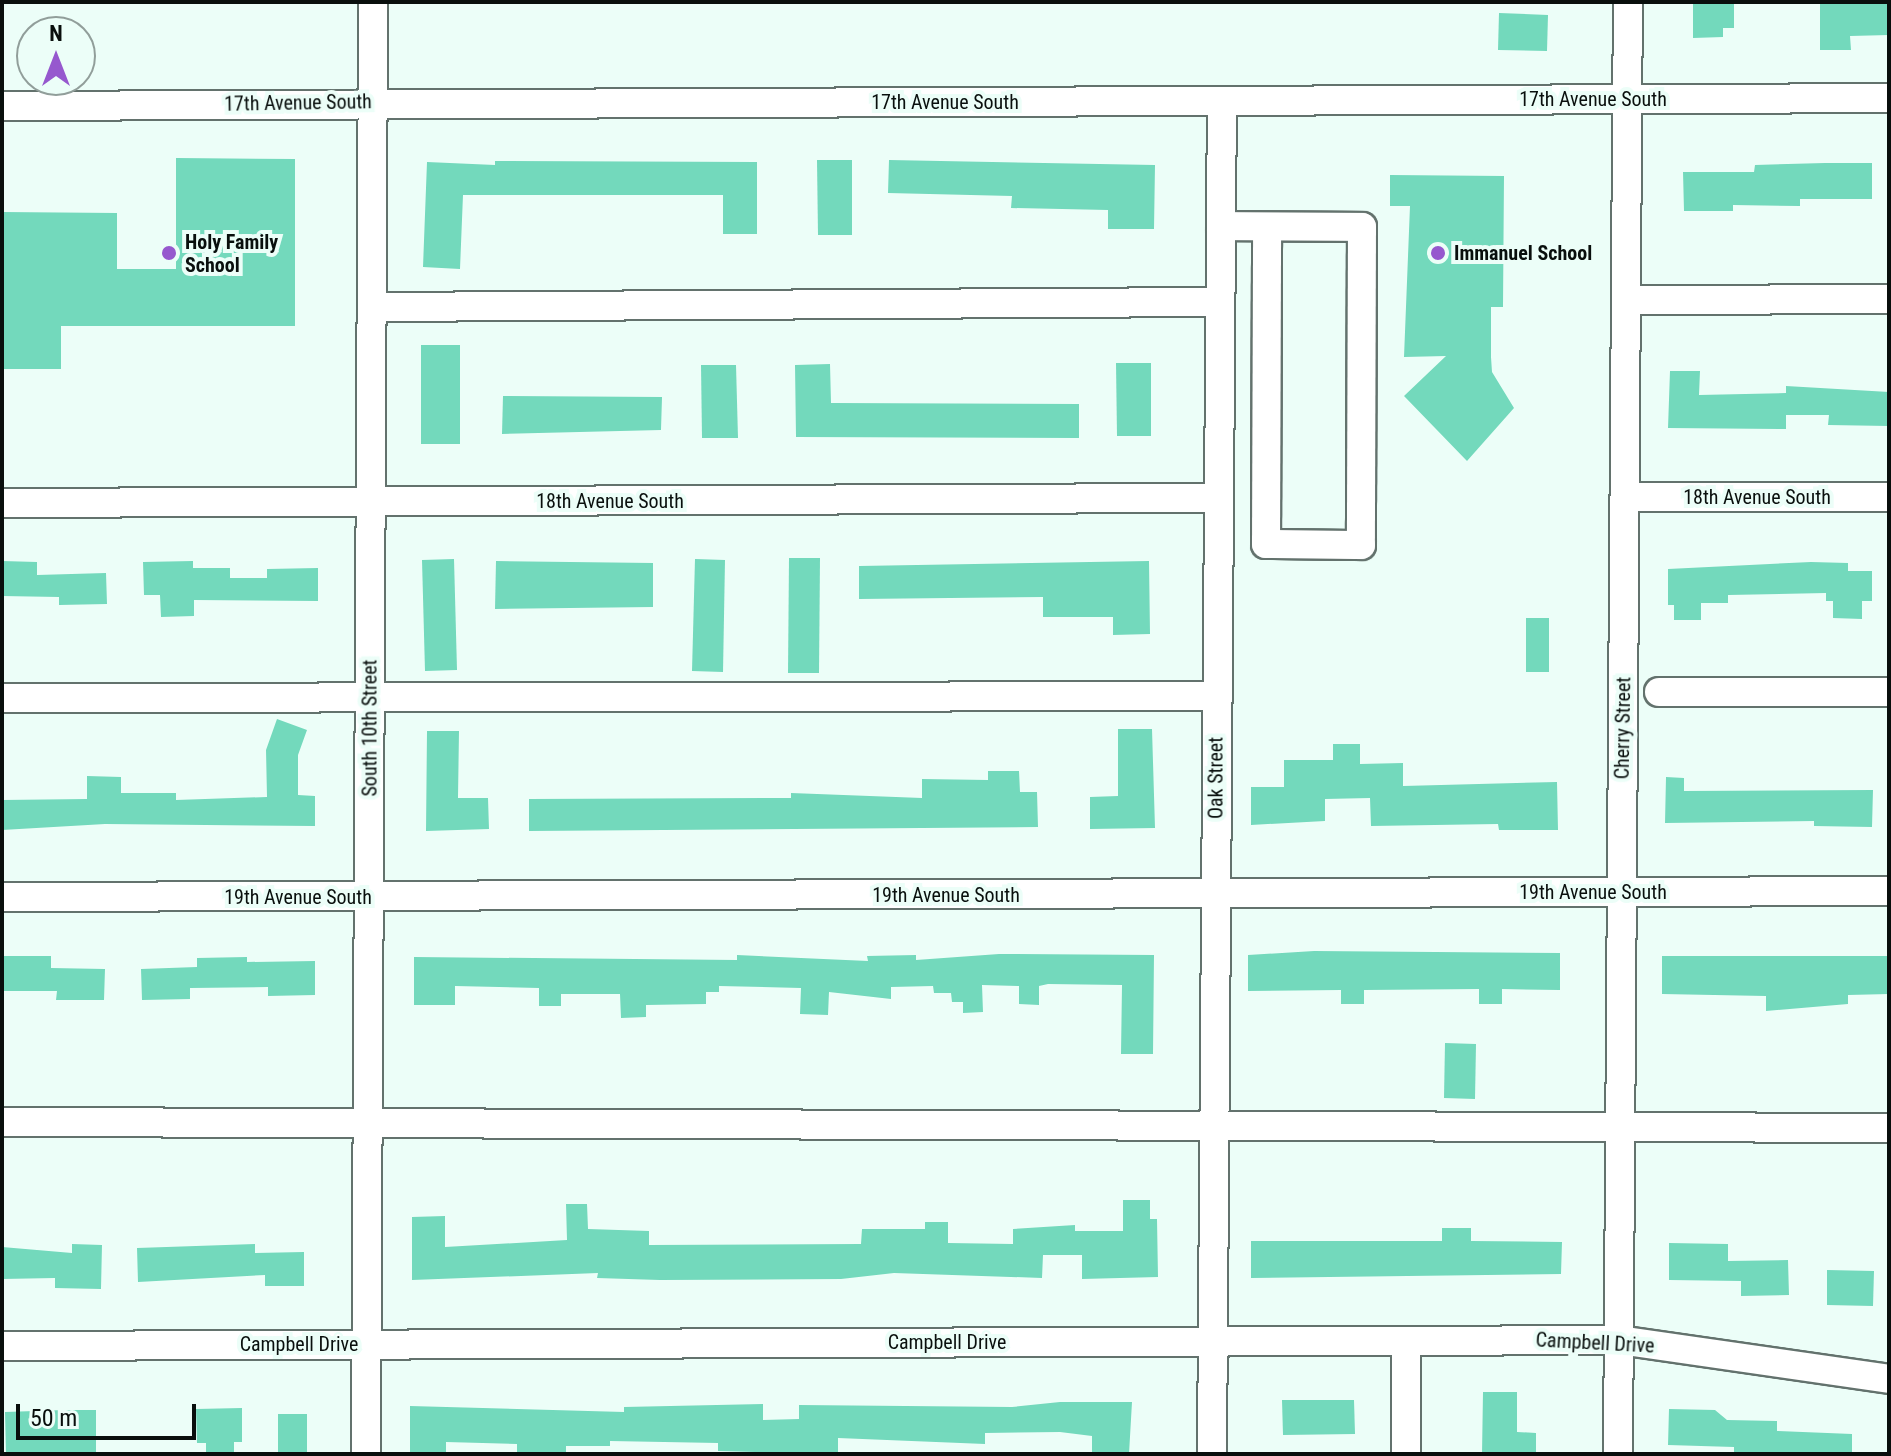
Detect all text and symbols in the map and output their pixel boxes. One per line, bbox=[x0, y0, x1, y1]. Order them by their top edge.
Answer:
north arrow bbox=[16, 16, 96, 96]
text: N bbox=[49, 21, 63, 46]
street label: 17th Avenue South bbox=[1519, 87, 1667, 111]
street label: 17th Avenue South bbox=[224, 90, 372, 116]
street label: 17th Avenue South bbox=[871, 90, 1019, 114]
place label: Holy Family School bbox=[185, 230, 278, 277]
place label: Immanuel School bbox=[1454, 241, 1592, 265]
marker: Holy Family School bbox=[160, 244, 178, 262]
marker: Immanuel School bbox=[1429, 244, 1447, 262]
street label: 18th Avenue South bbox=[1683, 485, 1831, 509]
street label: 18th Avenue South bbox=[536, 489, 684, 513]
street label: South 10th Street bbox=[358, 659, 382, 797]
street label: Cherry Street bbox=[1610, 677, 1636, 779]
street label: Oak Street bbox=[1204, 737, 1228, 819]
street label: 19th Avenue South bbox=[1519, 880, 1667, 904]
street label: 19th Avenue South bbox=[872, 883, 1020, 907]
street label: 19th Avenue South bbox=[224, 885, 372, 909]
street label: Campbell Drive bbox=[1535, 1328, 1655, 1358]
street label: Campbell Drive bbox=[888, 1330, 1006, 1354]
street label: Campbell Drive bbox=[240, 1332, 358, 1356]
scale bar bbox=[20, 1388, 200, 1438]
text: 50 m bbox=[30, 1404, 77, 1432]

